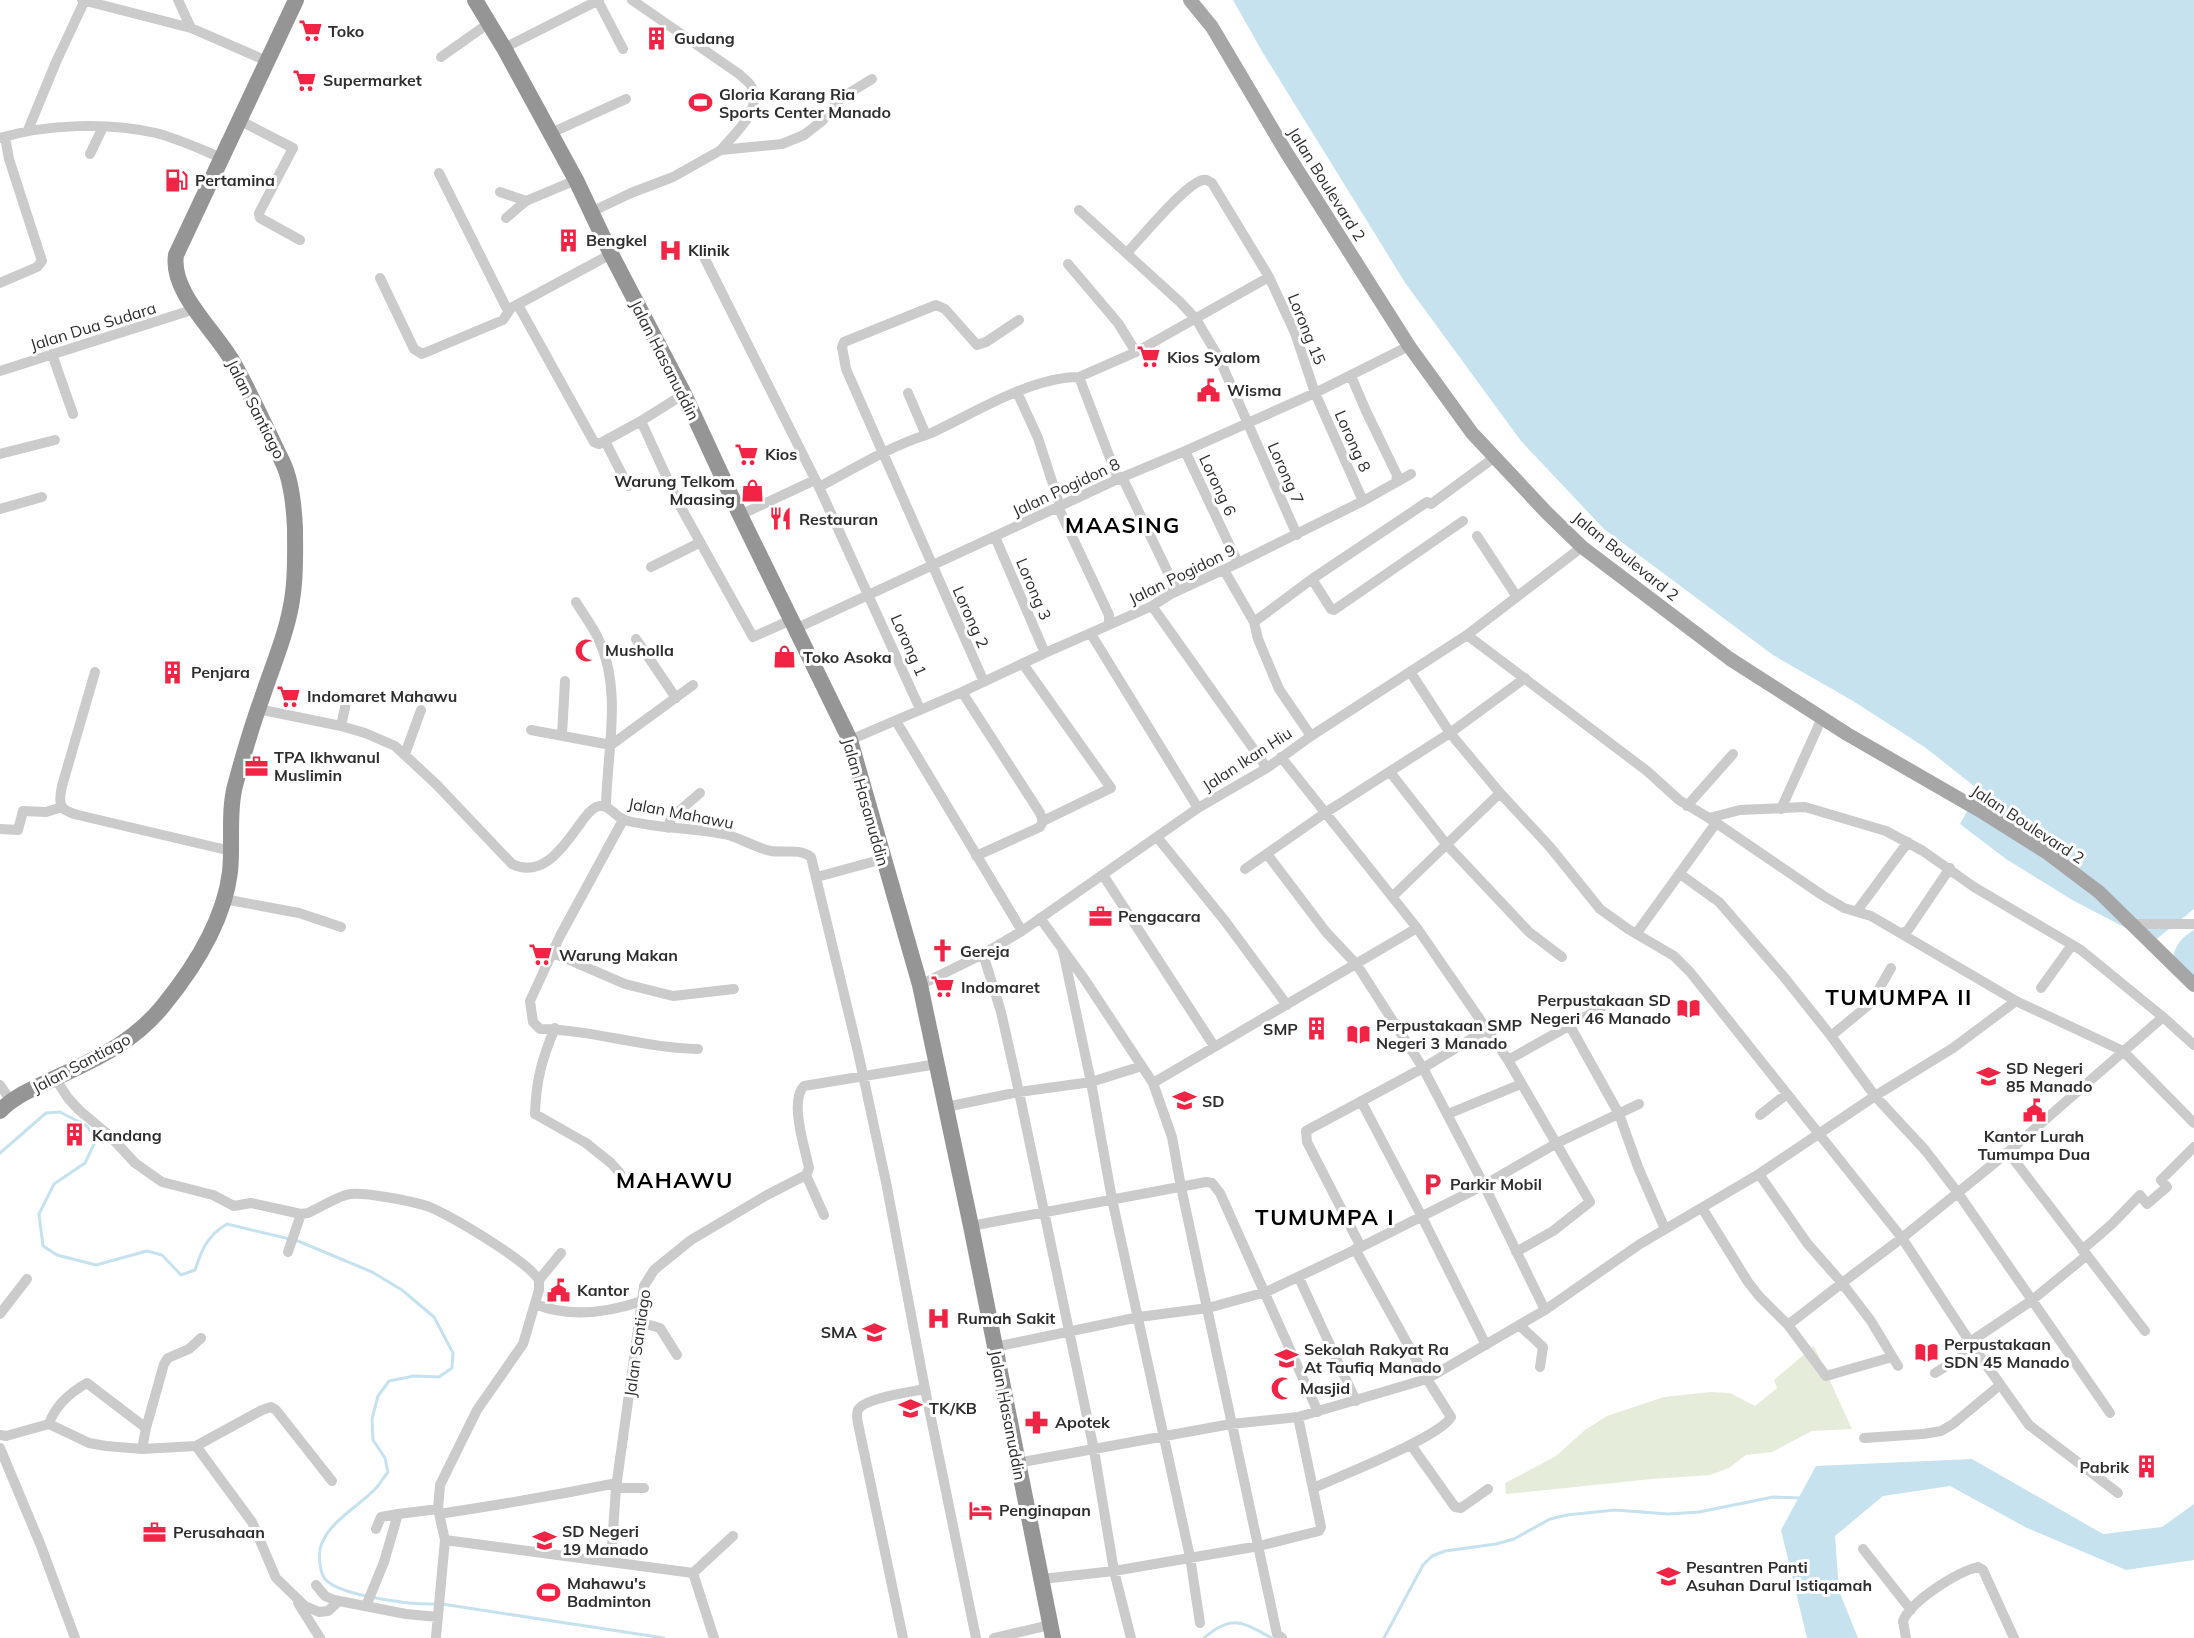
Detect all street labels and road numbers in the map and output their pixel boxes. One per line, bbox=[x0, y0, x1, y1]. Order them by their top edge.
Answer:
street label: Jalan Boulevard 2 bbox=[1284, 123, 1370, 245]
street label: Lorong 15 bbox=[1284, 290, 1330, 368]
street label: Jalan Dua Sudara bbox=[28, 297, 158, 355]
street label: Jalan Hasanuddin bbox=[626, 297, 704, 423]
street label: Jalan Santiago bbox=[222, 356, 290, 462]
street label: Lorong 8 bbox=[1331, 407, 1375, 475]
street label: Lorong 7 bbox=[1264, 439, 1308, 507]
street label: Lorong 6 bbox=[1195, 451, 1241, 519]
street label: Jalan Pogidon 8 bbox=[1009, 453, 1123, 521]
street label: Jalan Boulevard 2 bbox=[1569, 507, 1683, 605]
street label: Jalan Pogidon 9 bbox=[1125, 540, 1239, 608]
street label: Lorong 3 bbox=[1012, 555, 1056, 623]
street label: Lorong 2 bbox=[949, 583, 993, 651]
street label: Lorong 1 bbox=[887, 611, 931, 679]
street label: Jalan Ikan Hiu bbox=[1199, 723, 1295, 795]
street label: Jalan Hasanuddin bbox=[838, 736, 894, 868]
street label: Jalan Boulevard 2 bbox=[1968, 780, 2088, 868]
street label: Jalan Mahawu bbox=[626, 793, 736, 833]
street label: Jalan Santiago bbox=[28, 1029, 134, 1097]
street label: Jalan Santiago bbox=[620, 1288, 654, 1398]
street label: Jalan Hasanuddin bbox=[986, 1348, 1030, 1482]

